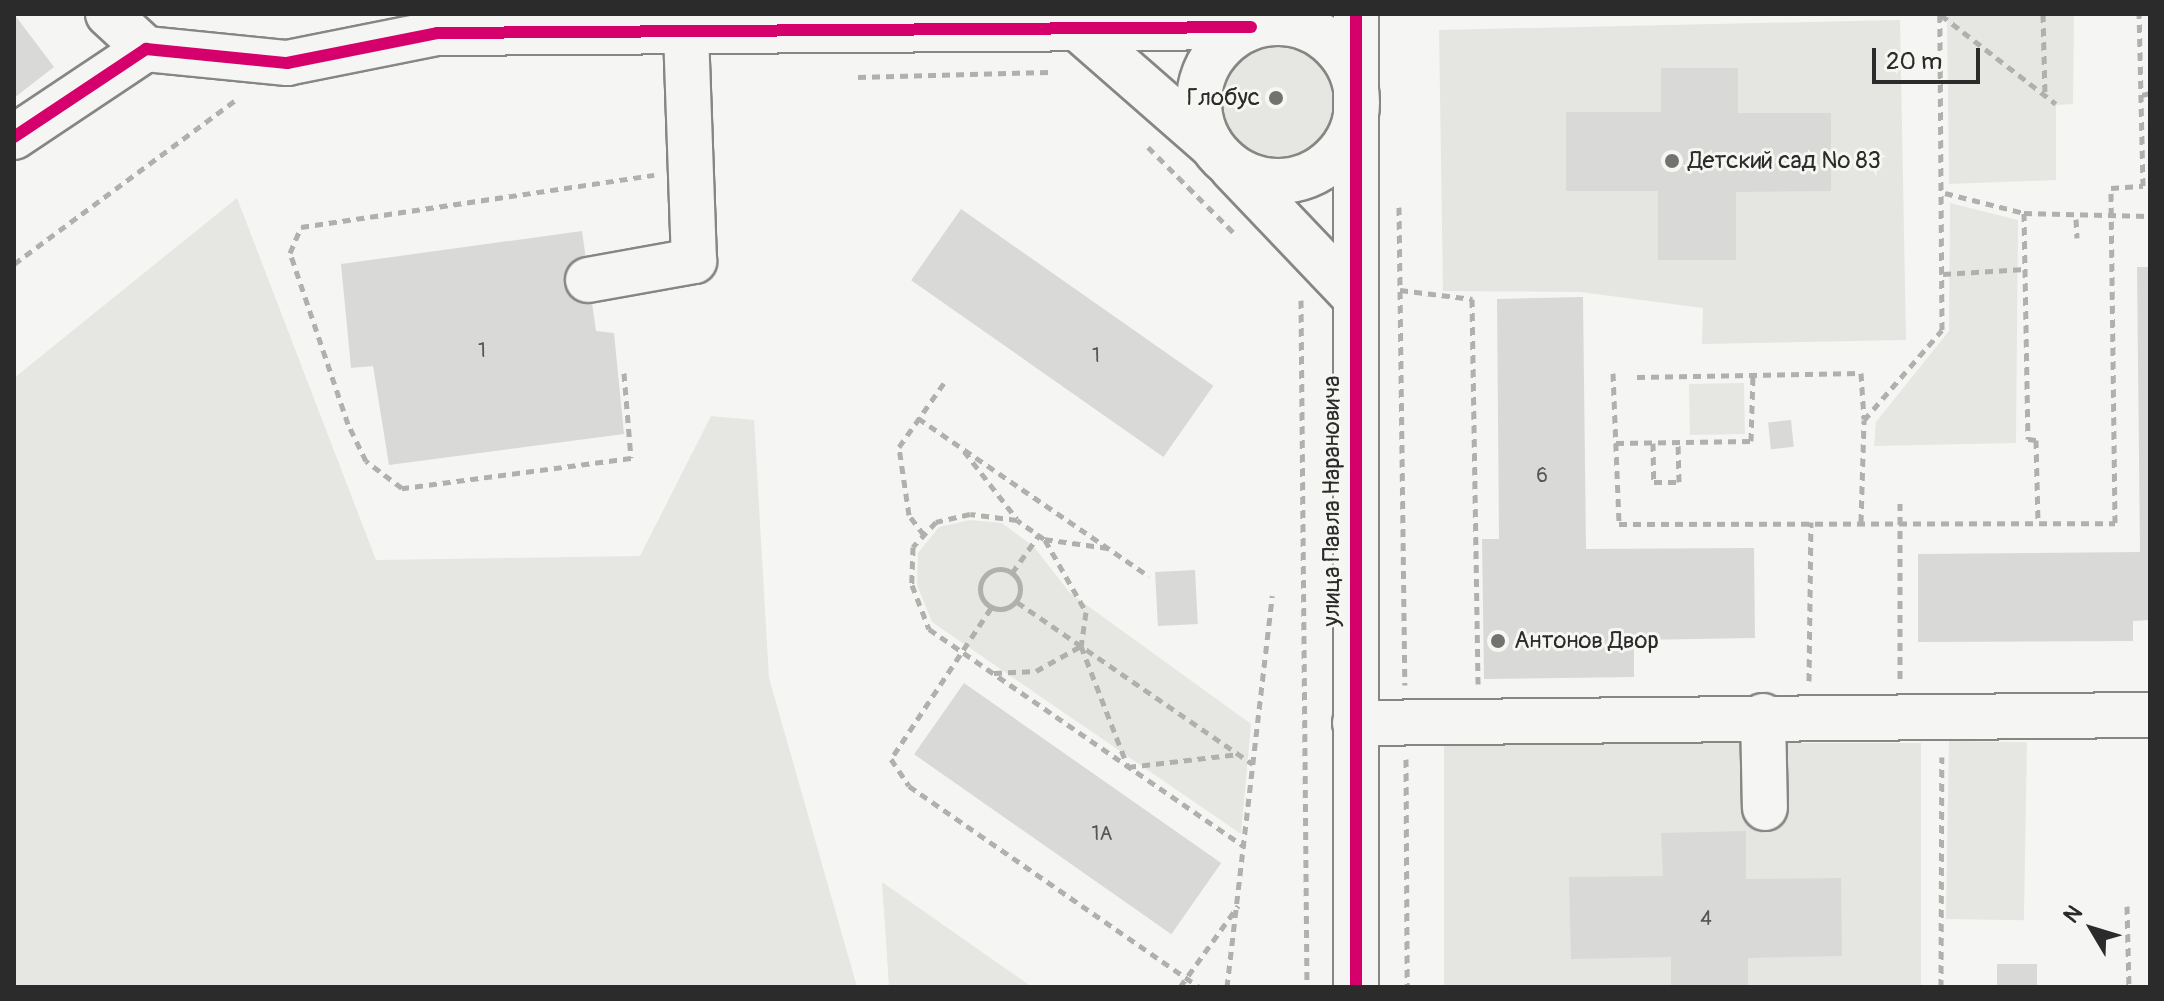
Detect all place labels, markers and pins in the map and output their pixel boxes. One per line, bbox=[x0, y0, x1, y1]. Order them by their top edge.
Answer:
place label: Глобус bbox=[1187, 84, 1260, 112]
marker: Глобус bbox=[1267, 89, 1285, 107]
place label: Детский сад № 83 bbox=[1688, 147, 1881, 175]
marker: Детский сад № 83 bbox=[1663, 152, 1681, 170]
place label: Антонов Двор bbox=[1514, 627, 1659, 655]
marker: Антонов Двор bbox=[1489, 632, 1507, 650]

